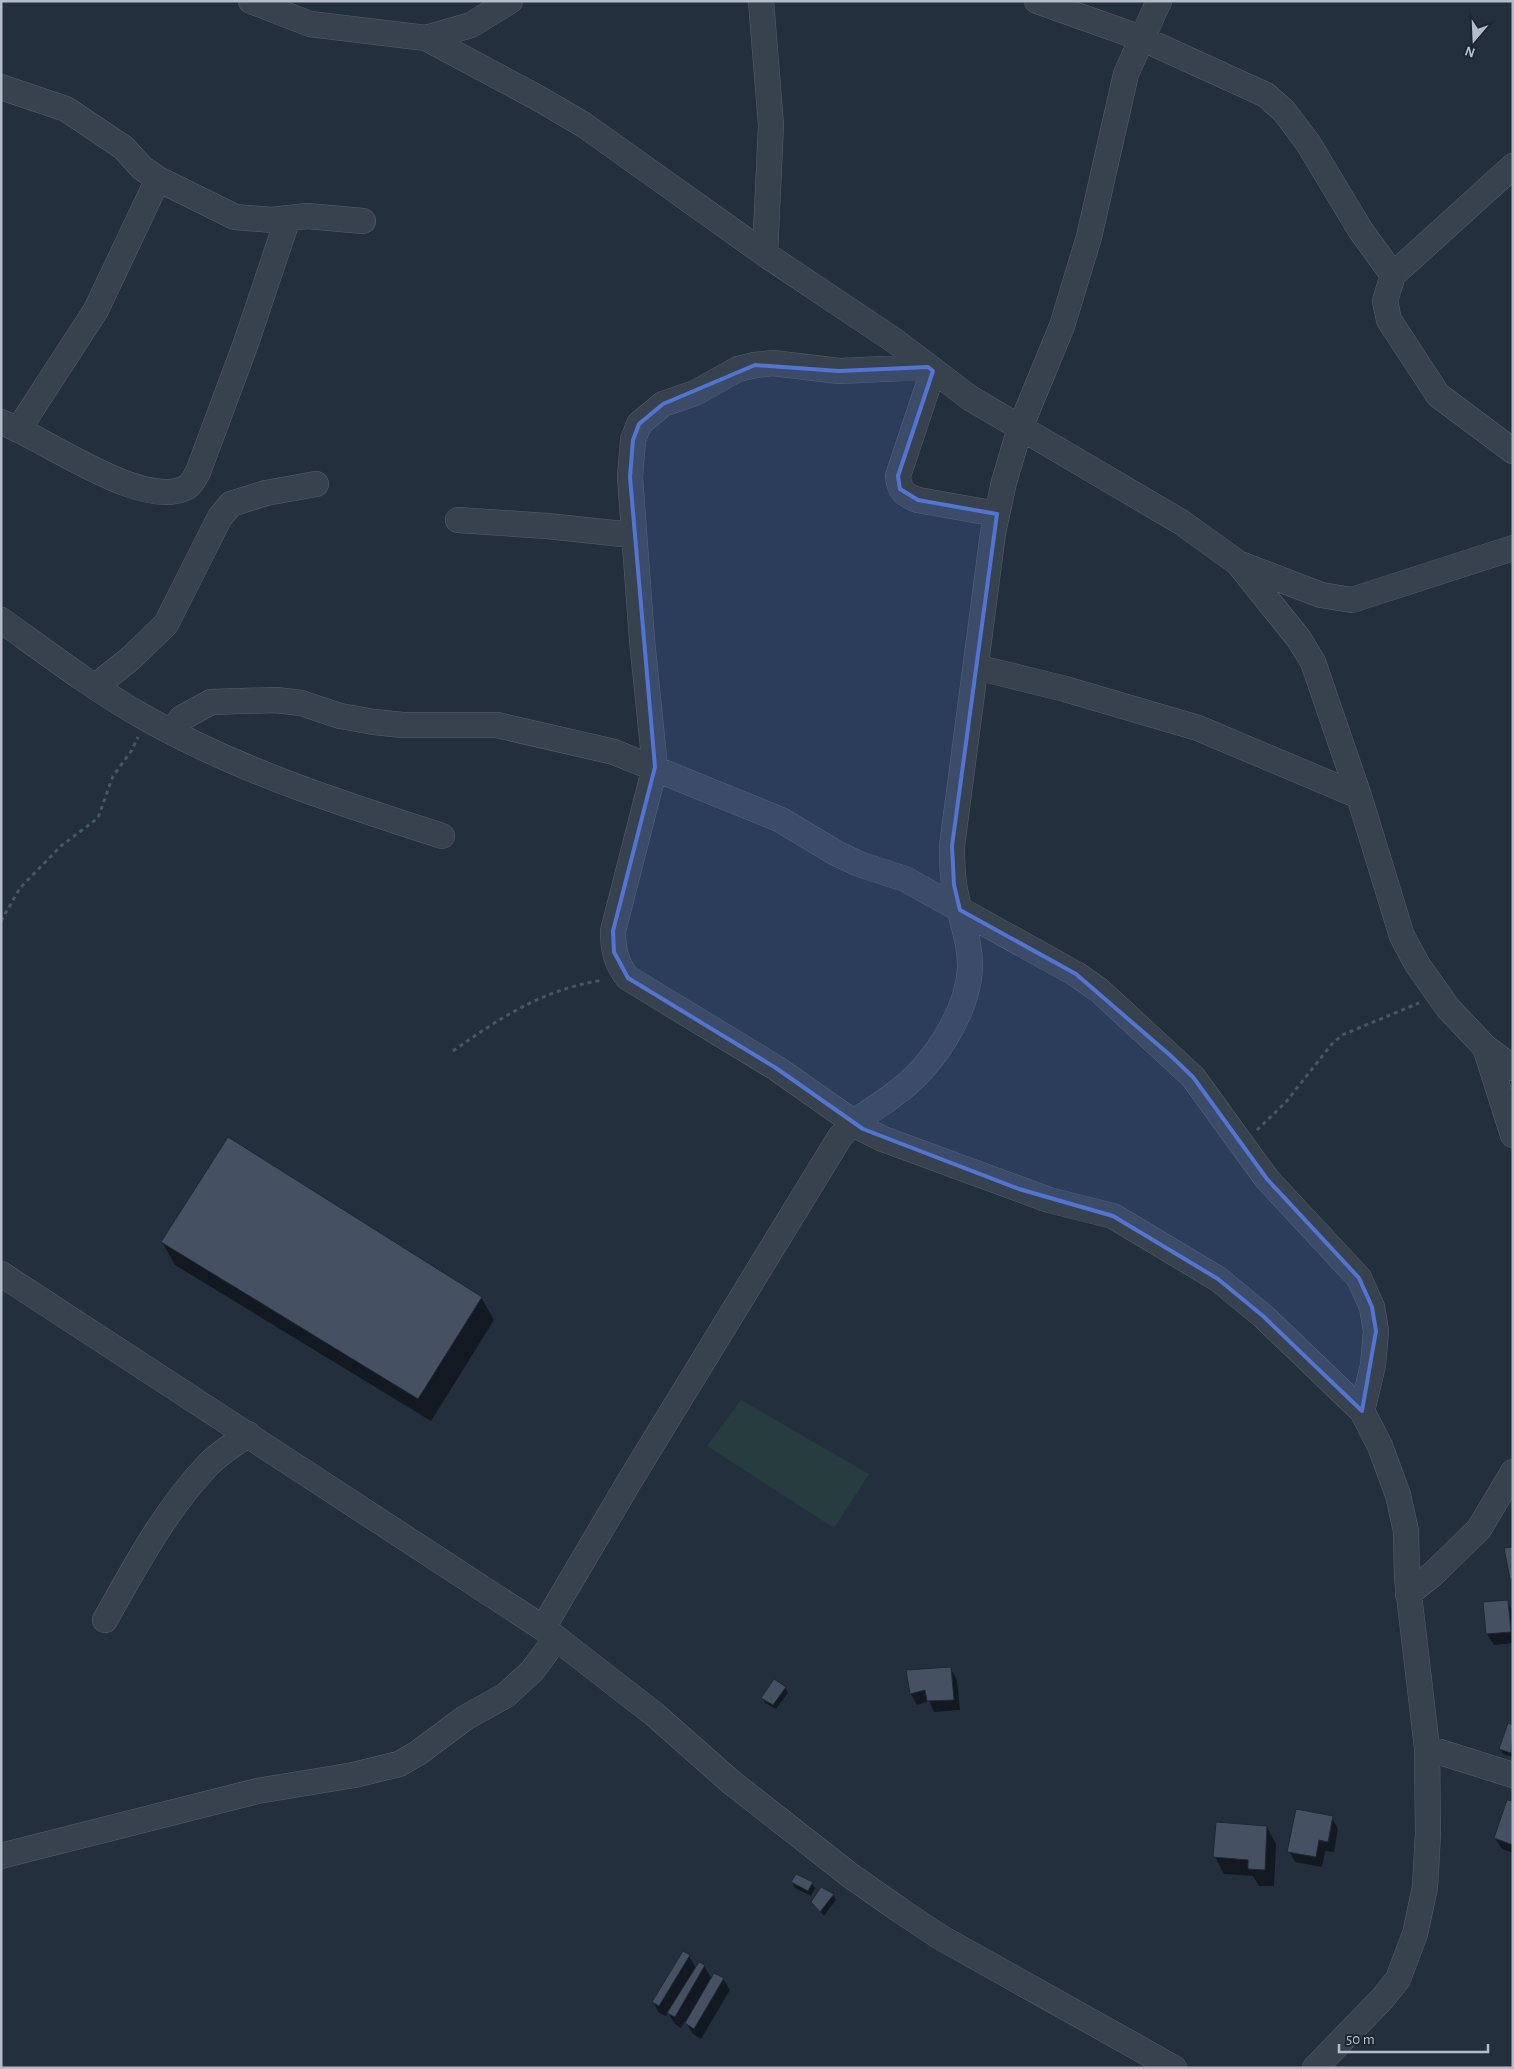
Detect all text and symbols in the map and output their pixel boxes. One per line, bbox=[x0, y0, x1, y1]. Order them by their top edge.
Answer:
north arrow bbox=[1449, 15, 1499, 65]
text: N bbox=[1463, 43, 1477, 60]
scale bar bbox=[1339, 2022, 1488, 2054]
text: 50 m bbox=[1346, 2032, 1375, 2047]

